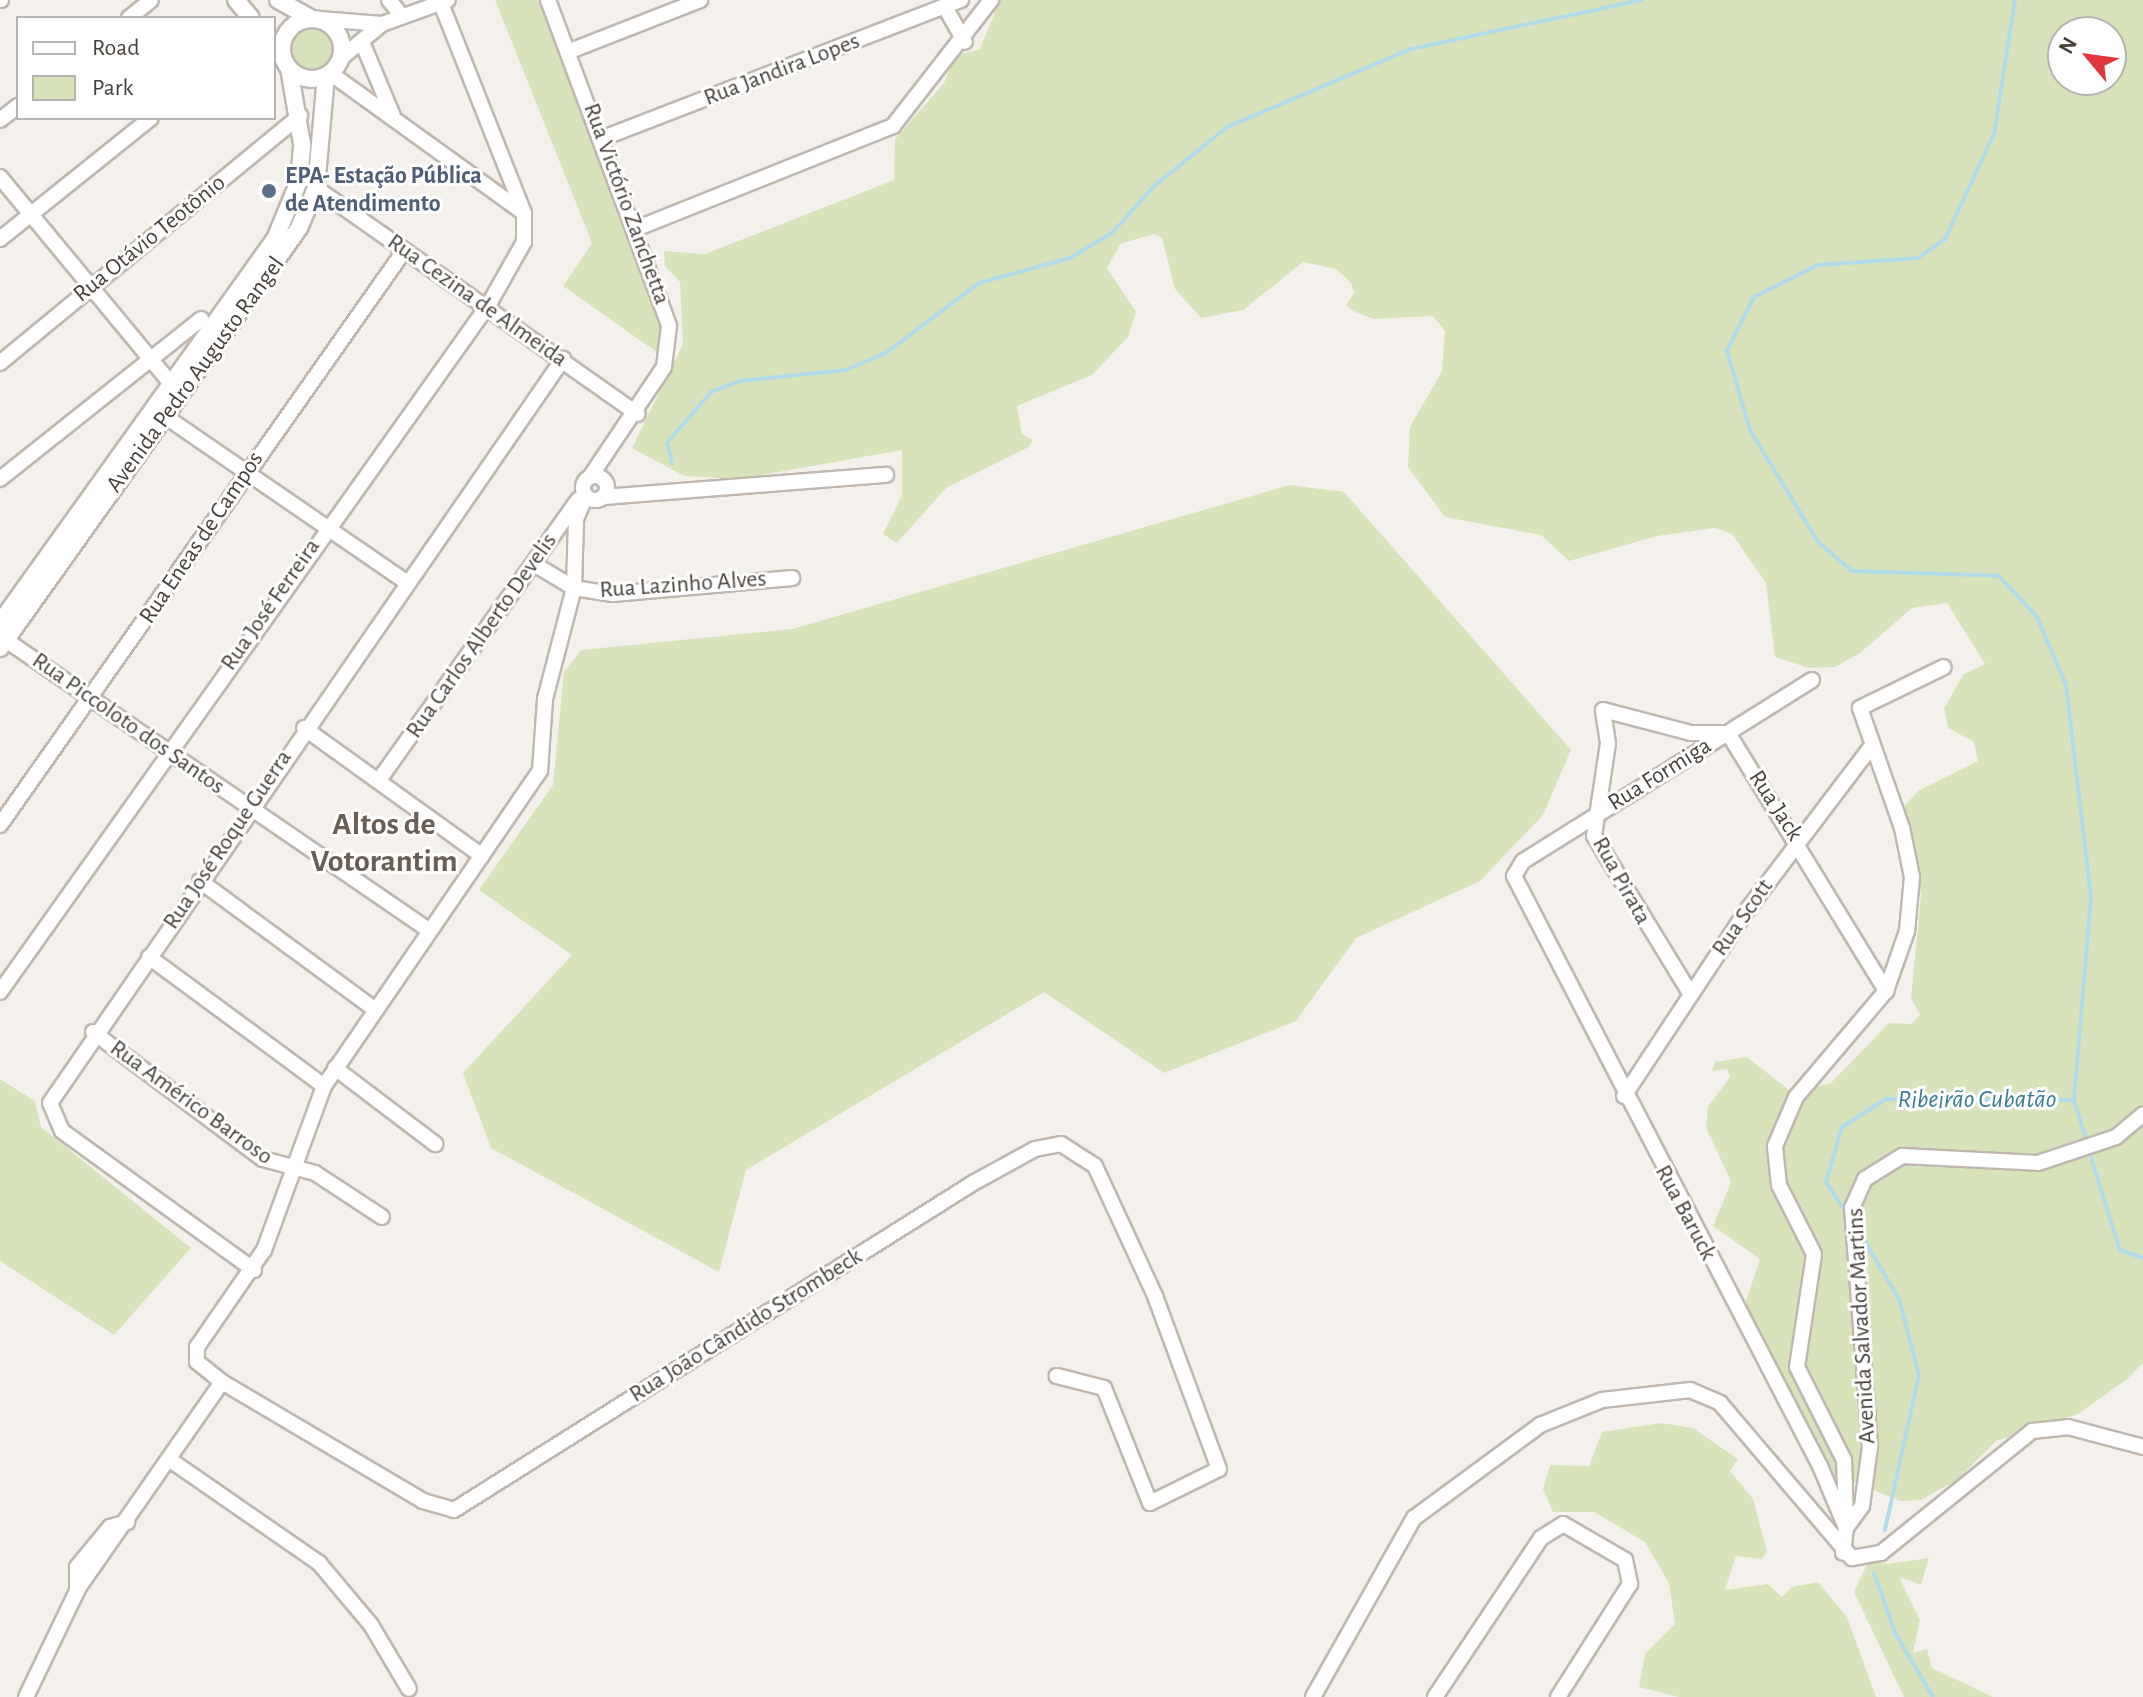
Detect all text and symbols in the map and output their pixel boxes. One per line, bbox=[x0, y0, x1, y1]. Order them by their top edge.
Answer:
legend bbox=[16, 16, 276, 120]
north arrow bbox=[2047, 16, 2127, 96]
street label: Rua Jandira Lopes bbox=[700, 27, 864, 113]
text: N bbox=[2054, 33, 2081, 57]
text: Road bbox=[92, 36, 140, 60]
text: Park bbox=[92, 76, 133, 100]
street label: Rua Victório Zanchetta bbox=[576, 99, 676, 309]
place label: EPA- Estação Pública de Atendimento bbox=[285, 163, 482, 219]
street label: Rua Otávio Teotônio bbox=[68, 169, 232, 309]
marker: EPA- Estação Pública de Atendimento bbox=[260, 182, 278, 200]
street label: Rua Cezina de Almeida bbox=[381, 228, 573, 374]
street label: Avenida Pedro Augusto Rangel bbox=[101, 251, 291, 499]
street label: Rua Eneas de Campos bbox=[134, 446, 270, 630]
street label: Rua Carlos Alberto Develis bbox=[400, 528, 564, 744]
street label: Rua José Ferreira bbox=[215, 534, 327, 676]
street label: Rua Lazinho Alves bbox=[599, 565, 767, 605]
street label: Rua Piccoloto dos Santos bbox=[26, 647, 230, 801]
street label: Rua Formiga bbox=[1603, 732, 1717, 818]
street label: Rua José Roque Guerra bbox=[157, 745, 299, 935]
street label: Rua Jack bbox=[1742, 765, 1808, 847]
district label: Altos de Votorantim bbox=[310, 806, 458, 881]
street label: Rua Pirata bbox=[1585, 832, 1657, 930]
street label: Rua Scott bbox=[1706, 874, 1780, 962]
street label: Rua Américo Barroso bbox=[104, 1034, 278, 1172]
water label: Ribeirão Cubatão bbox=[1898, 1084, 2056, 1116]
street label: Rua Baruck bbox=[1648, 1160, 1722, 1266]
street label: Avenida Salvador Martins bbox=[1841, 1207, 1883, 1445]
street label: Rua João Cândido Strombeck bbox=[624, 1243, 868, 1409]

